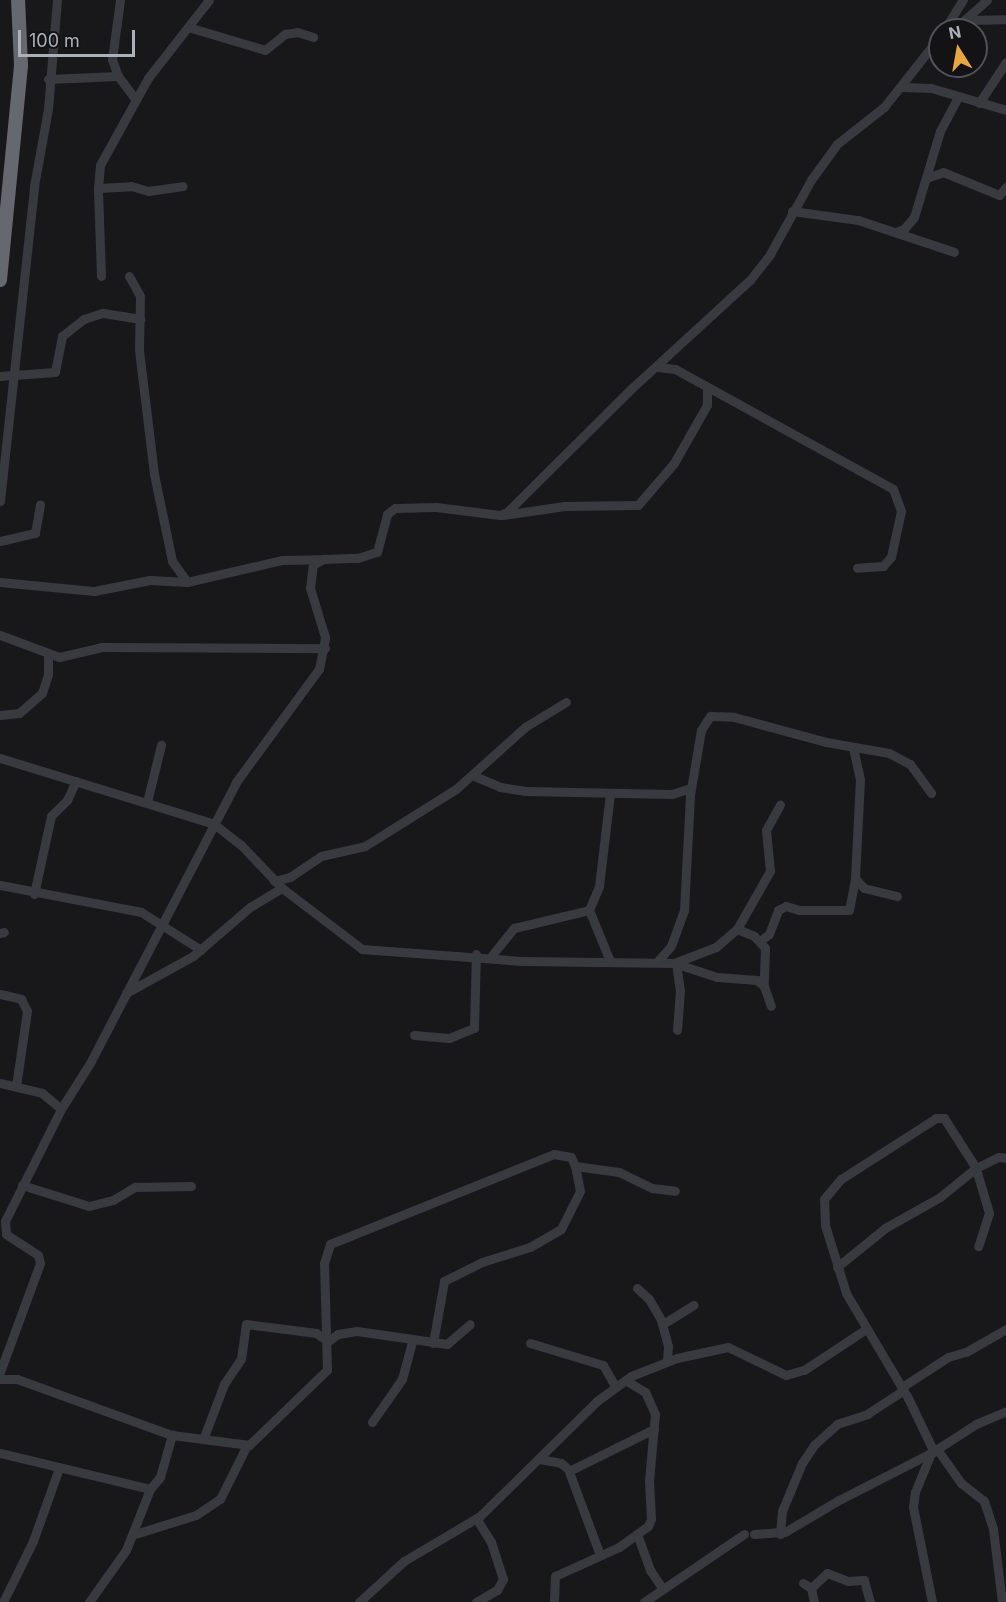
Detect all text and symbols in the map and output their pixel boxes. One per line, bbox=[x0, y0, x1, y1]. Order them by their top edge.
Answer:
scale bar bbox=[21, 18, 138, 56]
north arrow bbox=[928, 18, 988, 78]
text: N bbox=[947, 21, 963, 43]
text: 100 m bbox=[29, 30, 80, 51]

